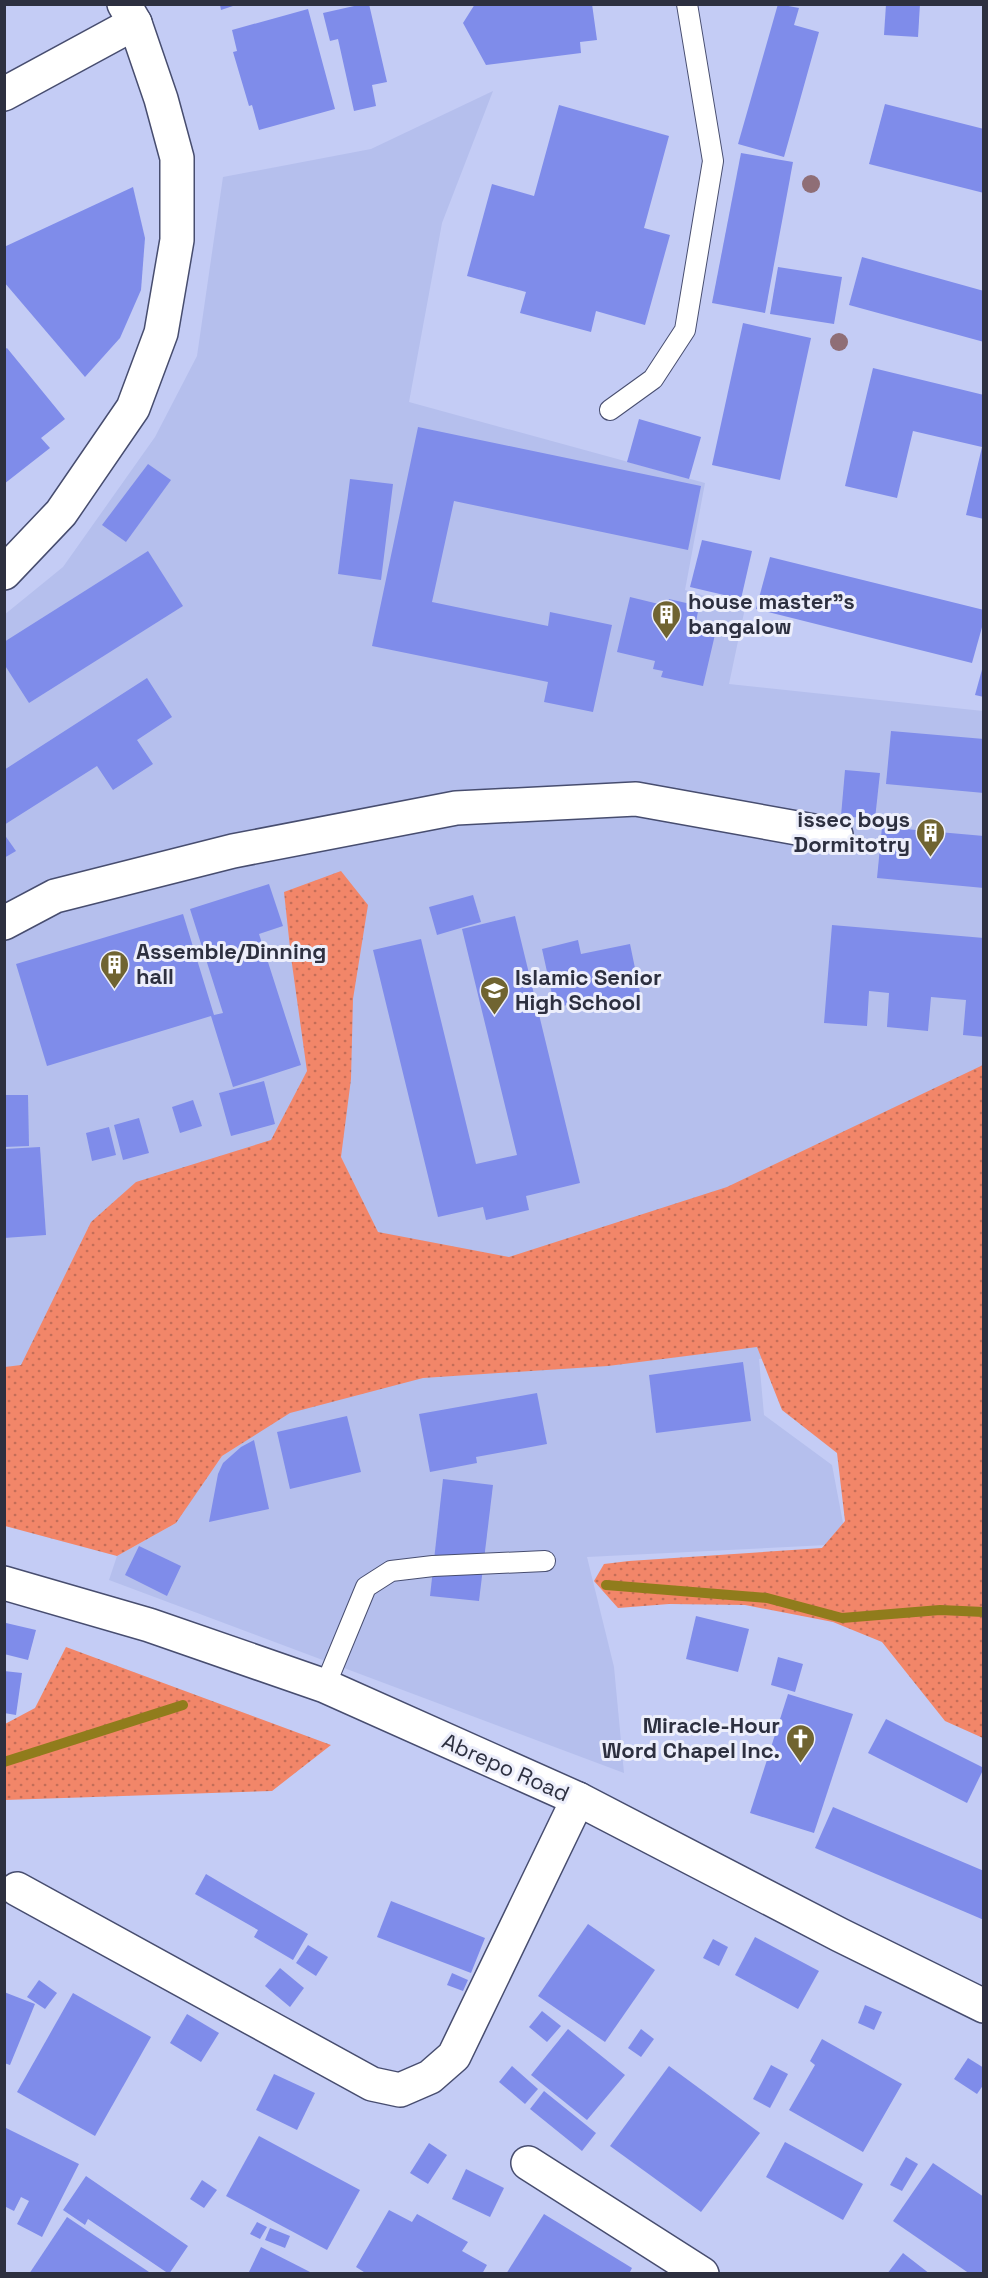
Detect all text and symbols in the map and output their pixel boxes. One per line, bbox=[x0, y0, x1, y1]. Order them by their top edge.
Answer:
place label: house master"s bangalow bbox=[688, 587, 855, 640]
building icon: house master"s bangalow bbox=[651, 598, 683, 640]
place label: issec boys Dormitotry bbox=[793, 805, 910, 858]
building icon: issec boys Dormitotry bbox=[915, 816, 947, 858]
place label: Assemble/Dinning hall bbox=[136, 937, 326, 990]
building icon: Assemble/Dinning hall bbox=[99, 948, 131, 990]
place label: Islamic Senior High School bbox=[515, 963, 662, 1016]
school or university icon: Islamic Senior High School bbox=[478, 974, 510, 1016]
place label: Miracle-Hour Word Chapel Inc. bbox=[602, 1711, 780, 1764]
church icon: Miracle-Hour Word Chapel Inc. bbox=[785, 1722, 817, 1764]
street label: Abrepo Road bbox=[438, 1726, 574, 1808]

